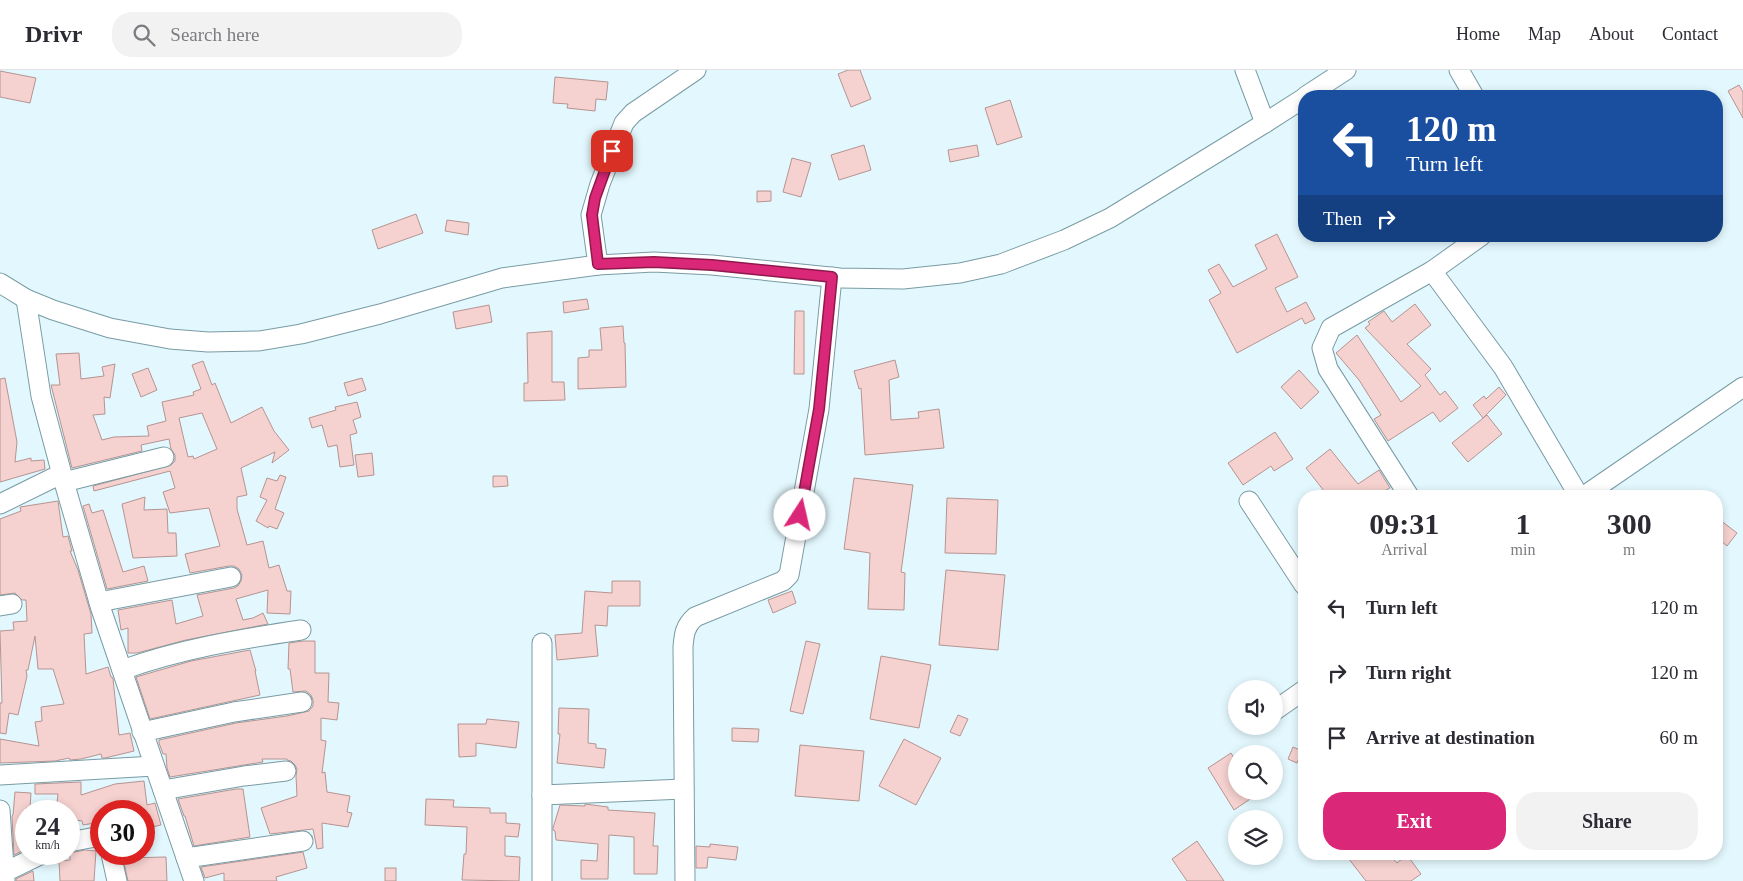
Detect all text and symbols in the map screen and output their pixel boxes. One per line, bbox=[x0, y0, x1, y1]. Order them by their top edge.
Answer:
search box bbox=[112, 12, 462, 57]
text: Drivr bbox=[25, 21, 82, 47]
icon: search bbox=[130, 21, 158, 49]
text: Search here bbox=[170, 24, 259, 45]
text: Home bbox=[1456, 24, 1500, 44]
text: Map bbox=[1528, 24, 1561, 44]
text: About bbox=[1589, 24, 1634, 44]
text: Contact bbox=[1662, 24, 1718, 44]
icon: left bbox=[1323, 110, 1388, 175]
text: 120 m bbox=[1406, 110, 1496, 149]
pin bbox=[591, 130, 633, 172]
icon: arrive bbox=[598, 137, 626, 165]
text: Turn left bbox=[1406, 151, 1483, 176]
icon: right bbox=[1372, 205, 1400, 233]
text: Then bbox=[1323, 208, 1362, 229]
position arrow bbox=[773, 488, 825, 540]
text: 09:31 bbox=[1369, 507, 1439, 540]
text: 1 bbox=[1515, 507, 1530, 540]
text: 300 bbox=[1607, 507, 1652, 540]
text: Arrival bbox=[1381, 541, 1427, 558]
text: min bbox=[1511, 541, 1535, 558]
text: m bbox=[1623, 541, 1635, 558]
icon: left bbox=[1323, 594, 1351, 622]
text: Turn left bbox=[1366, 597, 1438, 618]
text: 120 m bbox=[1650, 597, 1698, 618]
icon: right bbox=[1323, 659, 1351, 687]
text: Turn right bbox=[1366, 662, 1451, 683]
text: 120 m bbox=[1650, 662, 1698, 683]
map controls bbox=[1228, 680, 1283, 865]
button: sound bbox=[1228, 680, 1283, 735]
icon: arrive bbox=[1323, 724, 1351, 752]
text: Arrive at destination bbox=[1366, 727, 1535, 748]
text: 60 m bbox=[1659, 727, 1698, 748]
button: search bbox=[1228, 745, 1283, 800]
button: Exit bbox=[1323, 792, 1506, 850]
button: Share bbox=[1516, 792, 1698, 850]
speed limit sign: 30 bbox=[90, 800, 155, 865]
button: layers bbox=[1228, 810, 1283, 865]
text: 24 bbox=[35, 813, 60, 840]
text: km/h bbox=[35, 838, 60, 852]

